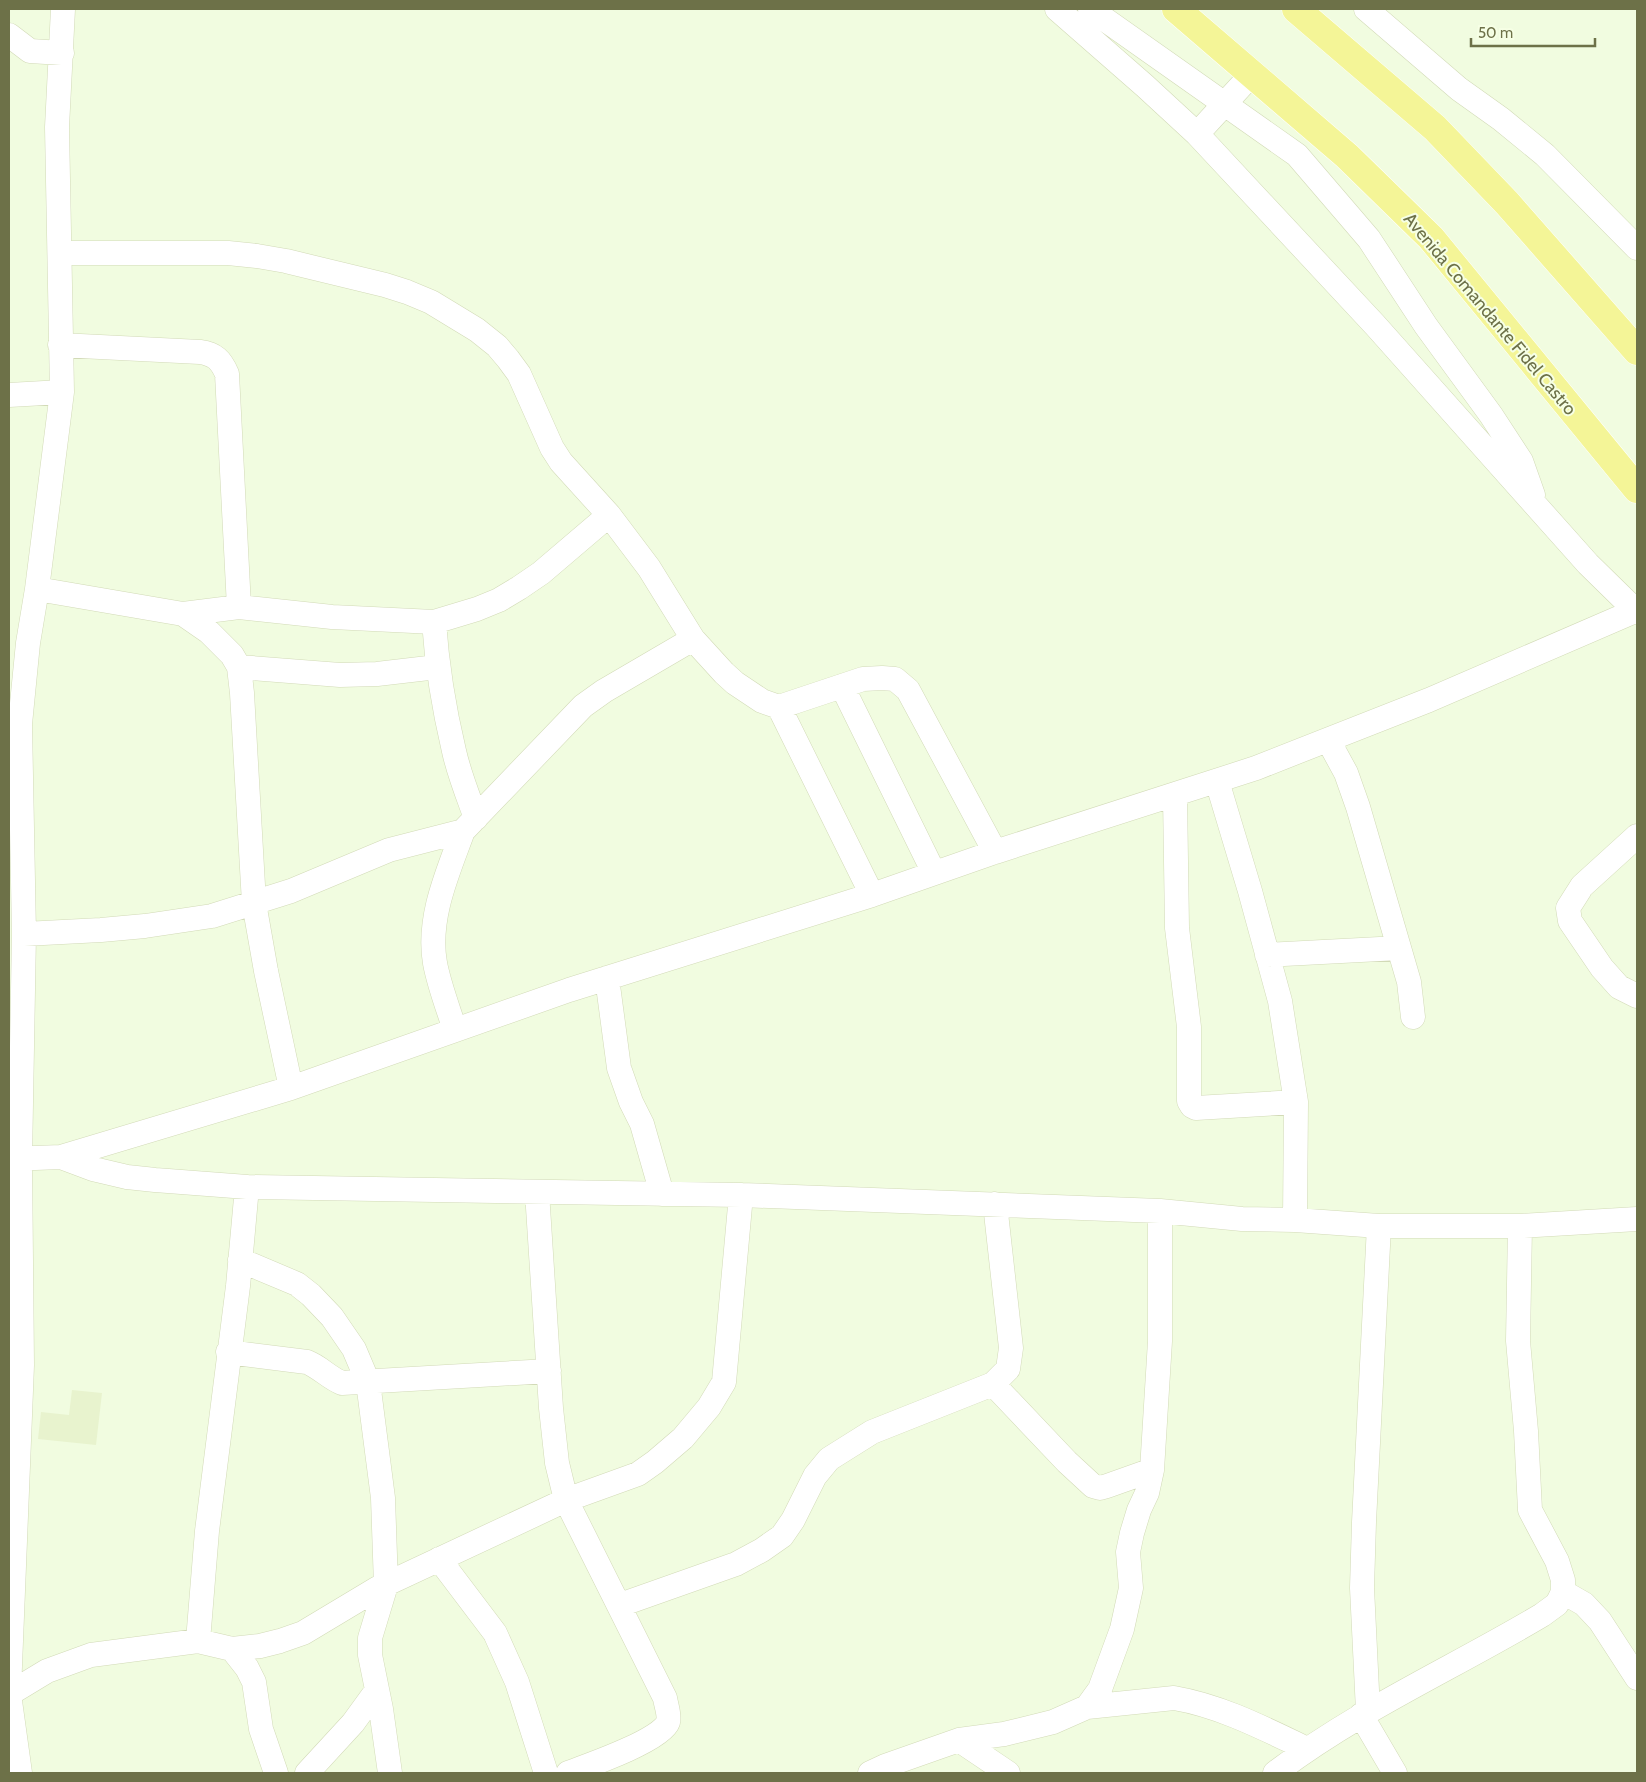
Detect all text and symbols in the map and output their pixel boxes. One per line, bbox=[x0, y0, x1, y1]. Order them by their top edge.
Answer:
scale bar bbox=[1471, 15, 1595, 47]
text: 50 m bbox=[1478, 24, 1513, 42]
street label: Avenida Comandante Fidel Castro bbox=[1399, 208, 1581, 420]

